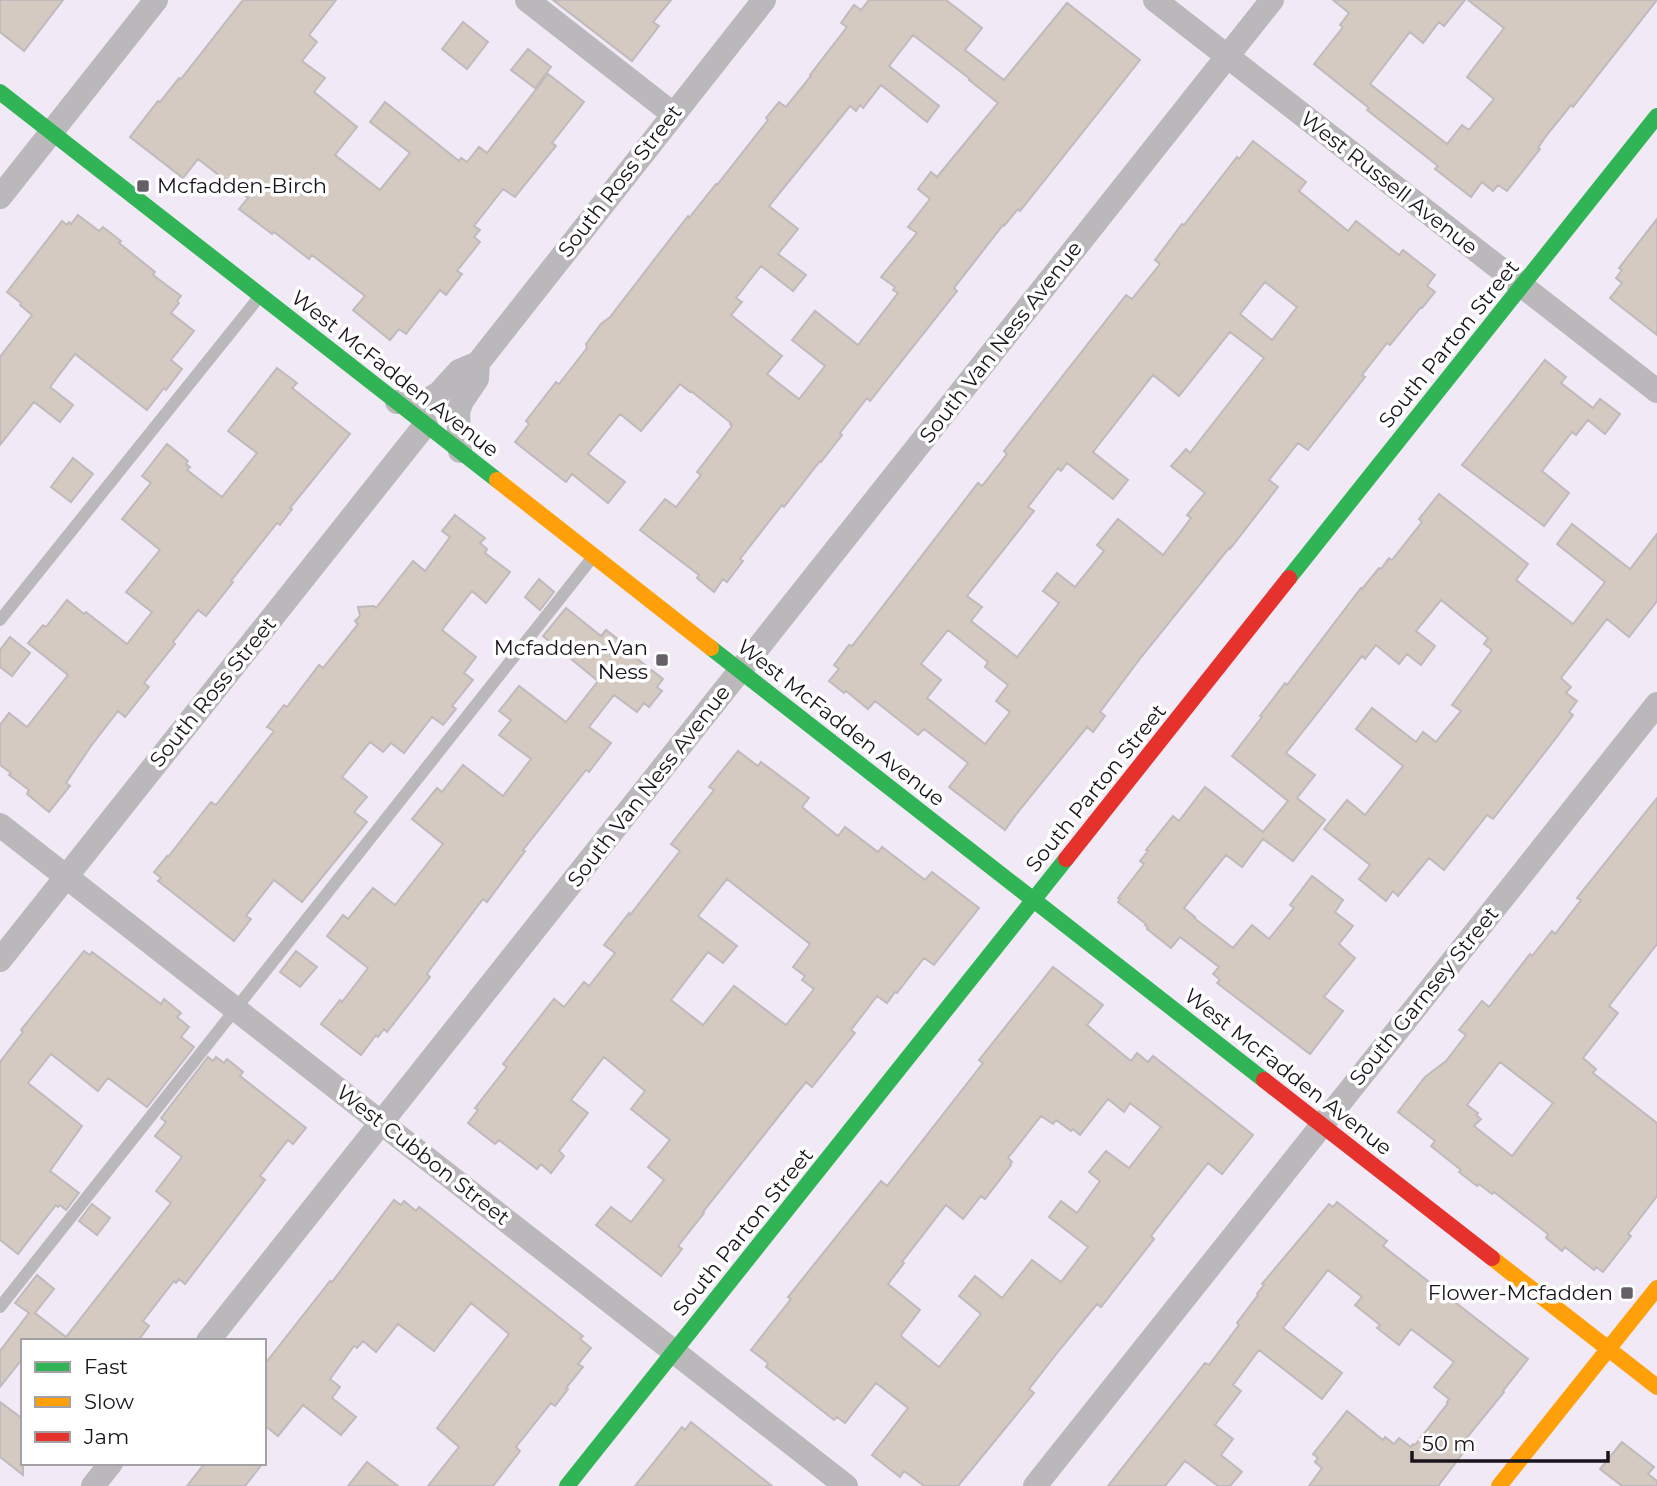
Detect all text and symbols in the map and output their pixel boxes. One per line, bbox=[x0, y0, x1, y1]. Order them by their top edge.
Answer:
street label: South Ross Street bbox=[552, 100, 687, 262]
street label: West Russell Avenue bbox=[1296, 106, 1483, 259]
place label: Mcfadden-Birch bbox=[157, 173, 327, 198]
marker: Mcfadden-Birch bbox=[135, 178, 151, 194]
street label: South Van Ness Avenue bbox=[914, 236, 1087, 448]
street label: South Parton Street bbox=[1373, 255, 1524, 433]
street label: West McFadden Avenue bbox=[287, 285, 504, 462]
street label: South Ross Street bbox=[144, 611, 281, 772]
street label: West McFadden Avenue bbox=[733, 634, 950, 811]
place label: Mcfadden-Van Ness bbox=[494, 635, 648, 684]
marker: Mcfadden-Van Ness bbox=[654, 652, 670, 668]
street label: South Van Ness Avenue bbox=[562, 680, 735, 892]
street label: South Parton Street bbox=[1020, 699, 1171, 877]
street label: South Garnsey Street bbox=[1344, 901, 1503, 1090]
street label: West McFadden Avenue bbox=[1180, 983, 1397, 1160]
street label: West Cubbon Street bbox=[332, 1079, 515, 1230]
street label: South Parton Street bbox=[667, 1143, 818, 1321]
place label: Flower-Mcfadden bbox=[1428, 1280, 1613, 1305]
marker: Flower-Mcfadden bbox=[1619, 1285, 1635, 1301]
legend bbox=[21, 1339, 266, 1465]
text: Fast bbox=[84, 1354, 128, 1379]
text: Slow bbox=[84, 1389, 134, 1414]
scale bar bbox=[1412, 1420, 1608, 1464]
text: Jam bbox=[83, 1424, 129, 1449]
text: 50 m bbox=[1422, 1431, 1476, 1456]

